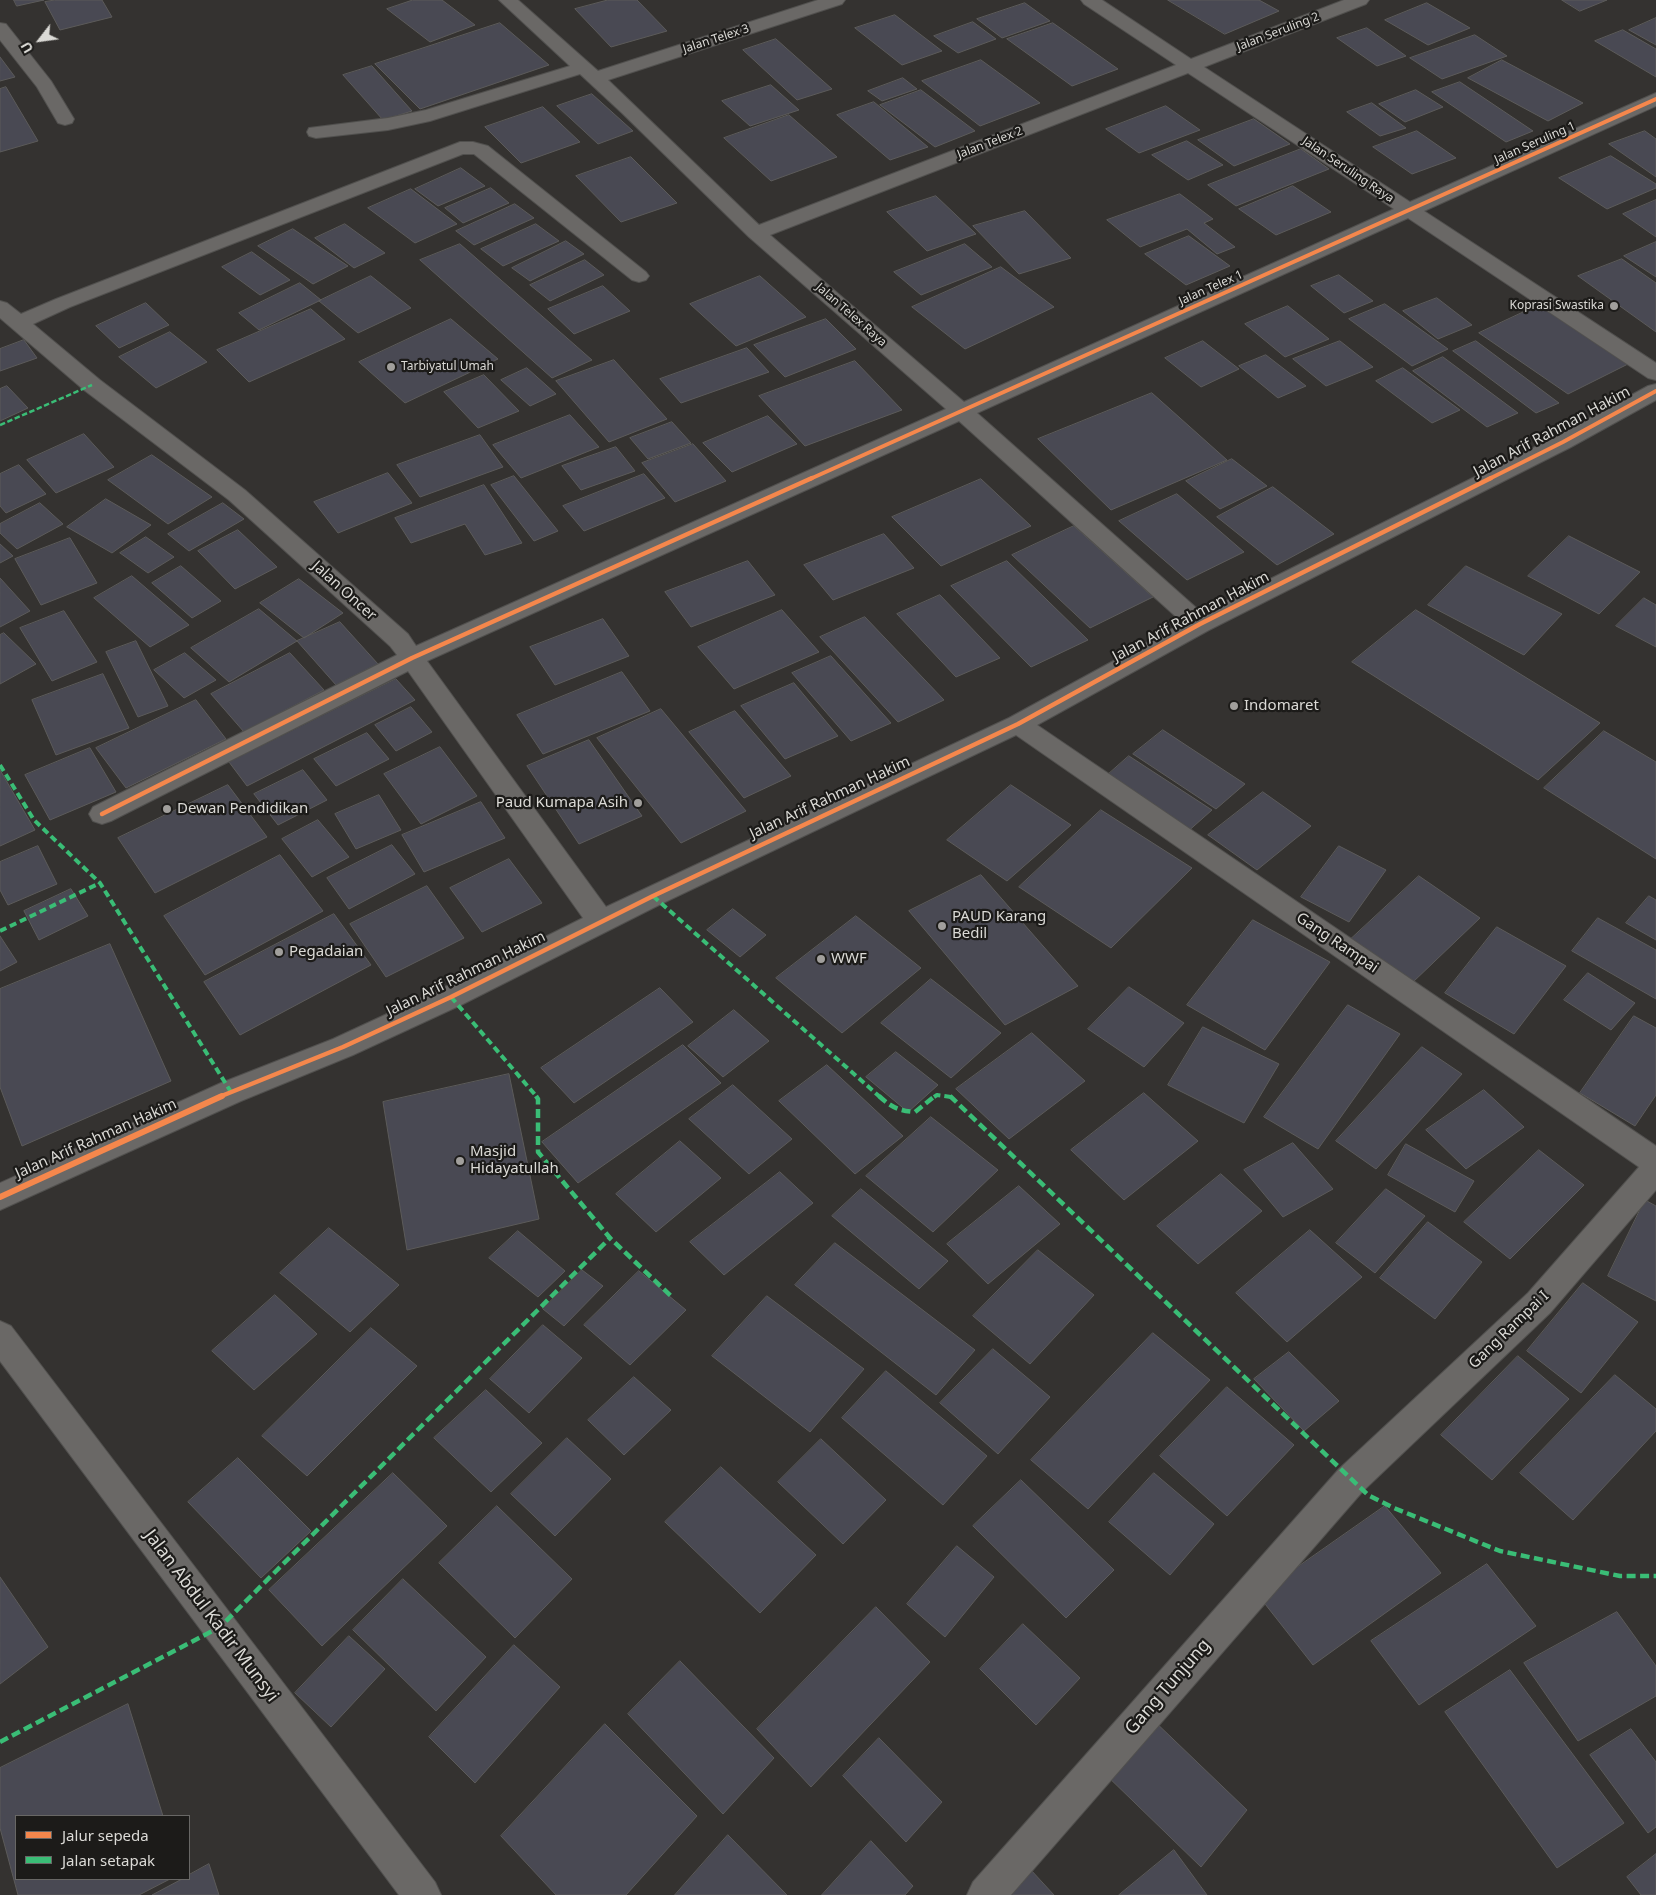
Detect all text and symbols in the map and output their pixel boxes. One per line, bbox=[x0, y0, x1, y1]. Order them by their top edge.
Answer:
street label: Jalan Seruling 2 bbox=[1235, 10, 1321, 54]
north arrow bbox=[15, 15, 65, 65]
street label: Jalan Telex 3 bbox=[681, 22, 751, 56]
text: U bbox=[16, 38, 37, 57]
street label: Jalan Seruling 1 bbox=[1492, 119, 1578, 167]
street label: Jalan Telex 2 bbox=[955, 124, 1025, 162]
street label: Jalan Seruling Raya bbox=[1300, 134, 1396, 206]
street label: Jalan Telex 1 bbox=[1177, 267, 1245, 309]
street label: Jalan Telex Raya bbox=[813, 280, 889, 350]
place label: Koprasi Swastika bbox=[1509, 299, 1604, 313]
marker: Koprasi Swastika bbox=[1608, 300, 1620, 312]
place label: Tarbiyatul Umah bbox=[401, 360, 494, 374]
marker: Tarbiyatul Umah bbox=[385, 361, 397, 373]
street label: Jalan Arif Rahman Hakim bbox=[1471, 383, 1633, 481]
street label: Jalan Oncer bbox=[308, 557, 380, 625]
street label: Jalan Arif Rahman Hakim bbox=[1110, 568, 1272, 666]
place label: Indomaret bbox=[1244, 697, 1319, 715]
marker: Indomaret bbox=[1228, 700, 1240, 712]
street label: Jalan Arif Rahman Hakim bbox=[747, 753, 913, 843]
place label: Paud Kumapa Asih bbox=[496, 794, 628, 812]
marker: Paud Kumapa Asih bbox=[632, 797, 644, 809]
place label: Dewan Pendidikan bbox=[177, 800, 308, 818]
marker: Dewan Pendidikan bbox=[161, 803, 173, 815]
place label: PAUD Karang Bedil bbox=[952, 908, 1046, 943]
street label: Gang Rampai bbox=[1293, 909, 1381, 977]
marker: PAUD Karang Bedil bbox=[936, 920, 948, 932]
street label: Jalan Arif Rahman Hakim bbox=[384, 928, 548, 1020]
place label: Pegadaian bbox=[289, 943, 363, 961]
marker: Pegadaian bbox=[273, 946, 285, 958]
place label: WWF bbox=[831, 950, 867, 968]
marker: WWF bbox=[815, 953, 827, 965]
street label: Jalan Arif Rahman Hakim bbox=[13, 1095, 179, 1183]
place label: Masjid Hidayatullah bbox=[470, 1143, 559, 1178]
marker: Masjid Hidayatullah bbox=[454, 1155, 466, 1167]
street label: Gang Rampai I bbox=[1465, 1287, 1553, 1373]
street label: Jalan Abdul Kadir Munsyi bbox=[139, 1526, 283, 1706]
street label: Gang Tunjung bbox=[1121, 1635, 1215, 1739]
legend bbox=[15, 1815, 190, 1880]
text: Jalur sepeda bbox=[62, 1825, 149, 1845]
text: Jalan setapak bbox=[62, 1850, 155, 1870]

